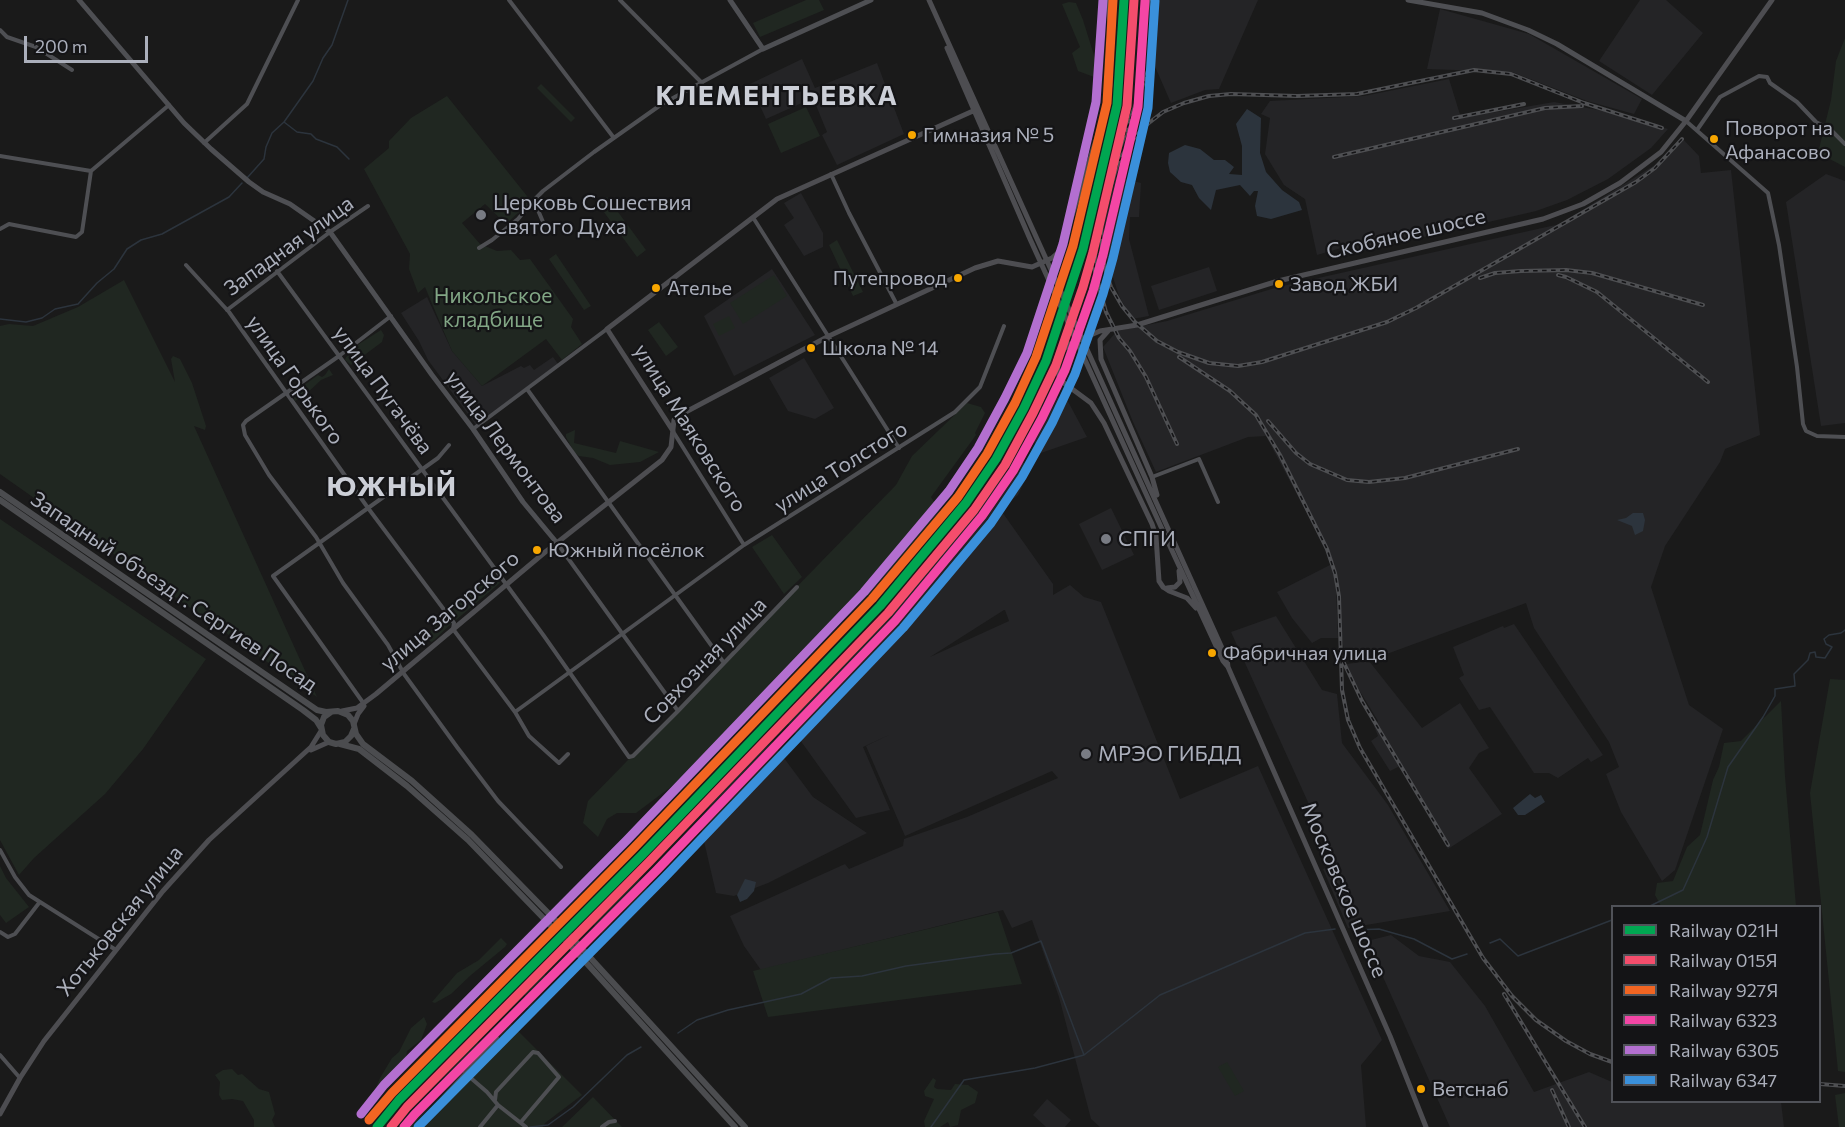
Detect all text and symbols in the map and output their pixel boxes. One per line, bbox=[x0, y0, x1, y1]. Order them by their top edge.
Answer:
scale bar bbox=[27, 24, 152, 62]
text: 200 m bbox=[35, 35, 88, 57]
district label: КЛЕМЕНТЬЕВКА bbox=[655, 80, 899, 112]
place label: Поворот на Афанасово bbox=[1725, 116, 1833, 163]
place label: Гимназия № 5 bbox=[923, 123, 1054, 147]
marker: Гимназия № 5 bbox=[906, 129, 918, 141]
marker: Поворот на Афанасово bbox=[1708, 133, 1720, 145]
place label: Церковь Сошествия Святого Духа bbox=[493, 190, 692, 240]
street label: Западная улица bbox=[220, 191, 358, 301]
street label: Скобяное шоссе bbox=[1324, 203, 1488, 265]
marker: Церковь Сошествия Святого Духа bbox=[474, 208, 488, 222]
place label: Путепровод bbox=[833, 266, 947, 290]
marker: Путепровод bbox=[952, 272, 964, 284]
place label: Завод ЖБИ bbox=[1290, 272, 1398, 296]
place label: Ателье bbox=[667, 276, 732, 300]
marker: Завод ЖБИ bbox=[1273, 278, 1285, 290]
marker: Ателье bbox=[650, 282, 662, 294]
park label: Никольское кладбище bbox=[434, 283, 552, 333]
street label: улица Горького bbox=[241, 310, 349, 450]
street label: улица Пугачёва bbox=[328, 321, 438, 459]
place label: Школа № 14 bbox=[822, 336, 939, 360]
street label: улица Маяковского bbox=[628, 339, 752, 517]
marker: Школа № 14 bbox=[805, 342, 817, 354]
street label: улица Лермонтова bbox=[440, 366, 572, 528]
street label: улица Толстого bbox=[770, 416, 912, 518]
district label: ЮЖНЫЙ bbox=[326, 471, 458, 503]
street label: Западный объезд г. Сергиев Посад bbox=[26, 486, 322, 698]
place label: СПГИ bbox=[1118, 526, 1176, 552]
marker: СПГИ bbox=[1099, 532, 1113, 546]
place label: Южный посёлок bbox=[548, 538, 705, 562]
marker: Южный посёлок bbox=[531, 544, 543, 556]
street label: улица Загорского bbox=[375, 546, 525, 676]
street label: Совхозная улица bbox=[638, 592, 772, 730]
place label: Фабричная улица bbox=[1223, 641, 1387, 665]
marker: Фабричная улица bbox=[1206, 647, 1218, 659]
place label: МРЭО ГИБДД bbox=[1098, 741, 1241, 767]
marker: МРЭО ГИБДД bbox=[1079, 747, 1093, 761]
street label: Московское шоссе bbox=[1296, 799, 1392, 981]
street label: Хотьковская улица bbox=[52, 841, 188, 1001]
legend bbox=[1611, 905, 1821, 1103]
text: Railway 021Н bbox=[1669, 919, 1779, 941]
text: Railway 015Я bbox=[1669, 949, 1778, 971]
text: Railway 927Я bbox=[1669, 979, 1778, 1001]
text: Railway 6323 bbox=[1669, 1009, 1777, 1031]
text: Railway 6305 bbox=[1669, 1039, 1779, 1061]
text: Railway 6347 bbox=[1669, 1069, 1777, 1091]
place label: Ветснаб bbox=[1432, 1077, 1509, 1101]
marker: Ветснаб bbox=[1415, 1083, 1427, 1095]

